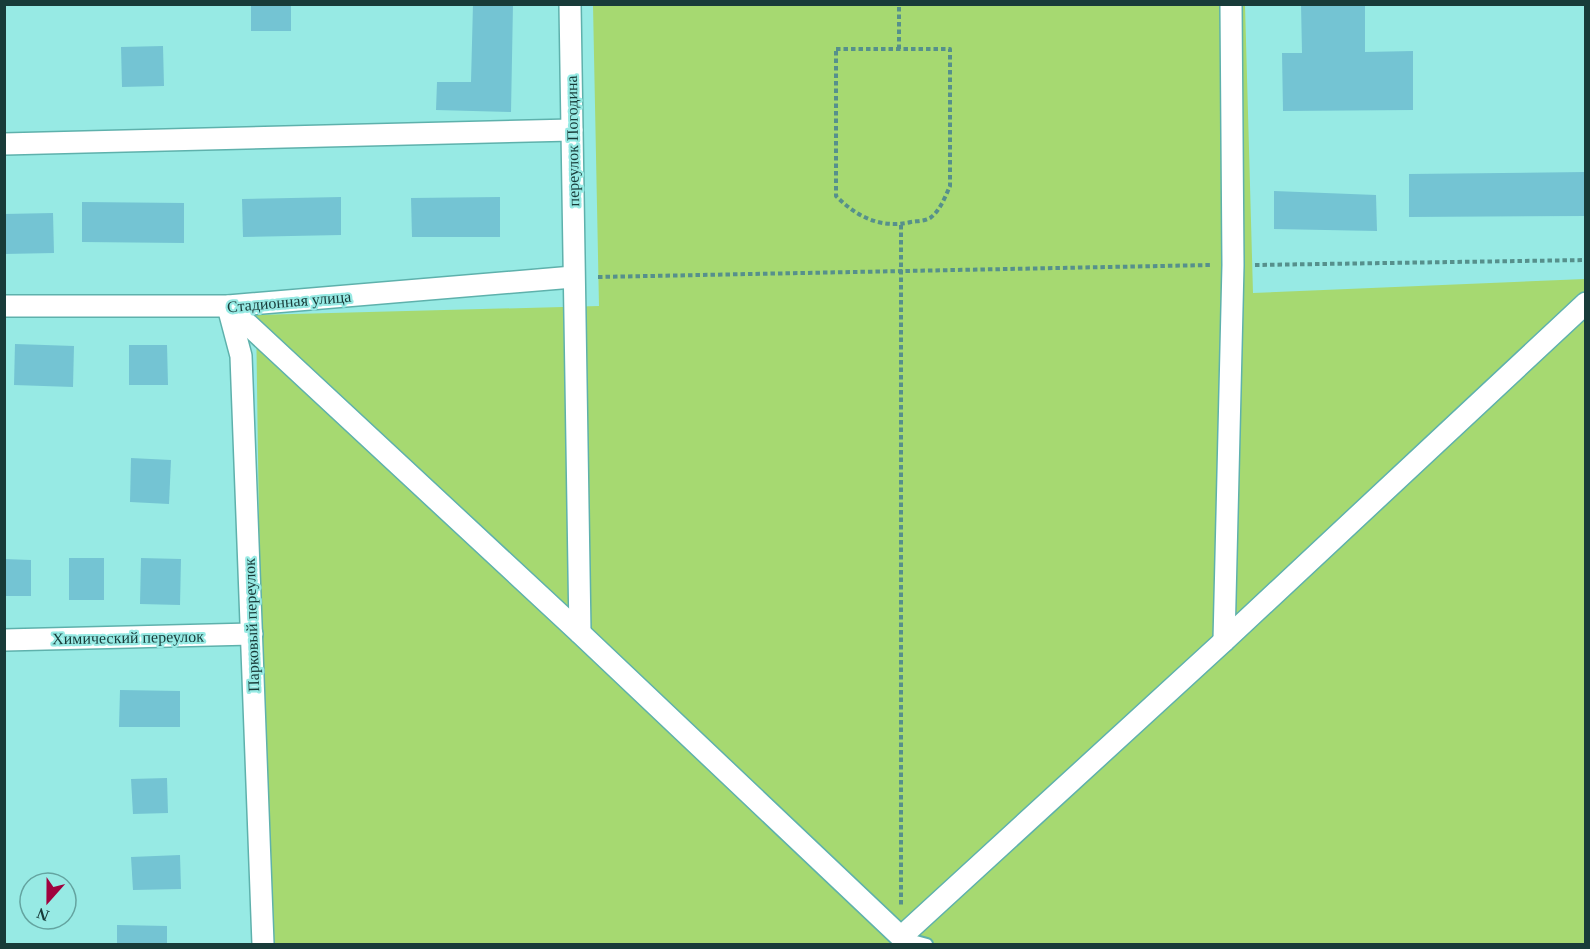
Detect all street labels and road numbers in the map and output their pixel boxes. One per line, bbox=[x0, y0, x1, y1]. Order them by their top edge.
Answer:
street label: переулок Погодина bbox=[563, 75, 583, 207]
street label: Стадионная улица bbox=[226, 288, 352, 316]
street label: Парковый переулок bbox=[241, 558, 263, 692]
street label: Химический переулок bbox=[52, 628, 204, 648]

